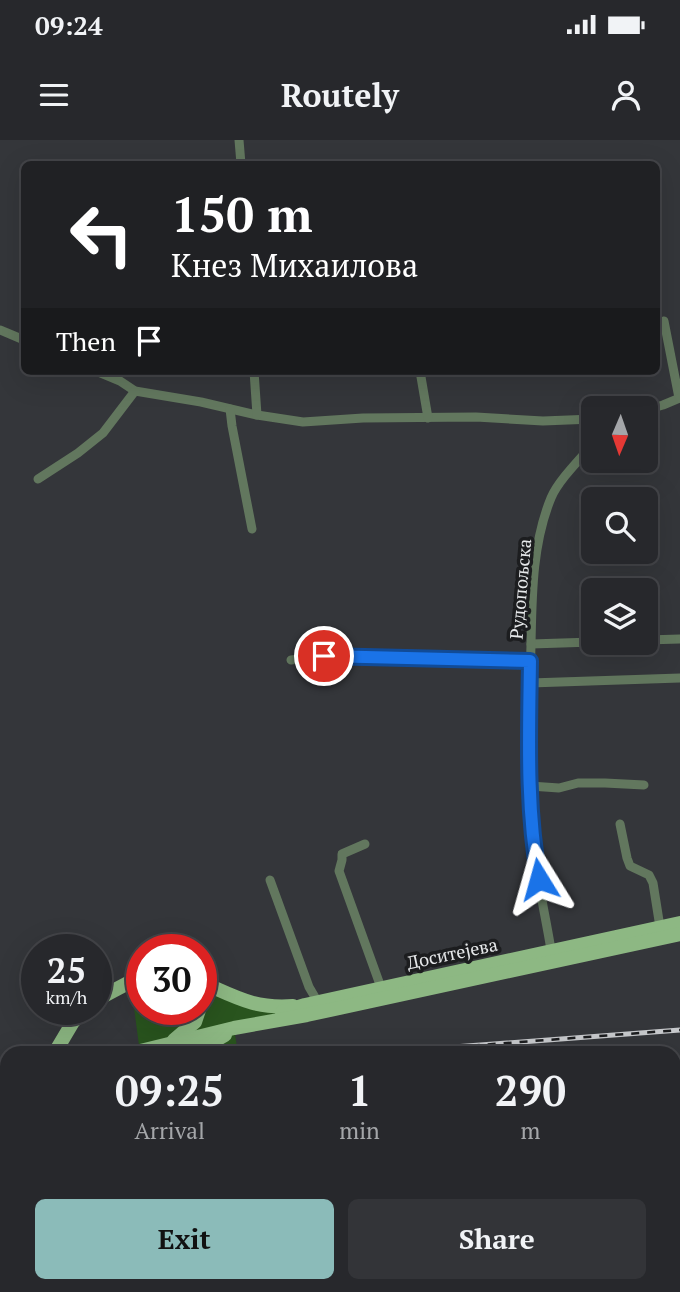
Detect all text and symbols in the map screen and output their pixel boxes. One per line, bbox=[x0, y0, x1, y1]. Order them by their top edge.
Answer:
text: 09:24 bbox=[35, 8, 103, 42]
text: Routely bbox=[281, 74, 399, 116]
icon: menu bbox=[35, 76, 73, 114]
icon: person bbox=[607, 76, 645, 114]
text: 150 m bbox=[171, 181, 313, 246]
icon: left bbox=[56, 189, 147, 280]
text: Кнез Михаилова bbox=[171, 244, 418, 286]
icon: arrive bbox=[130, 322, 168, 360]
text: Then bbox=[56, 324, 116, 358]
north arrow bbox=[581, 396, 658, 472]
map controls bbox=[581, 396, 658, 655]
button: search bbox=[581, 487, 658, 564]
street label: Рудопољска bbox=[504, 538, 536, 640]
button: layers bbox=[581, 578, 658, 655]
pin bbox=[294, 626, 354, 686]
icon: arrive bbox=[305, 637, 343, 675]
position arrow bbox=[502, 842, 576, 916]
street label: Доситејева bbox=[404, 932, 500, 974]
speed limit sign: 30 bbox=[126, 934, 217, 1025]
text: 25 bbox=[47, 947, 86, 993]
text: km/h bbox=[46, 985, 87, 1009]
text: 09:25 bbox=[115, 1062, 224, 1118]
text: 1 bbox=[348, 1062, 371, 1118]
text: 290 bbox=[495, 1062, 566, 1118]
text: Arrival bbox=[134, 1115, 205, 1146]
text: min bbox=[339, 1115, 380, 1146]
text: m bbox=[520, 1115, 540, 1146]
button: Exit bbox=[35, 1199, 334, 1279]
button: Share bbox=[348, 1199, 646, 1279]

